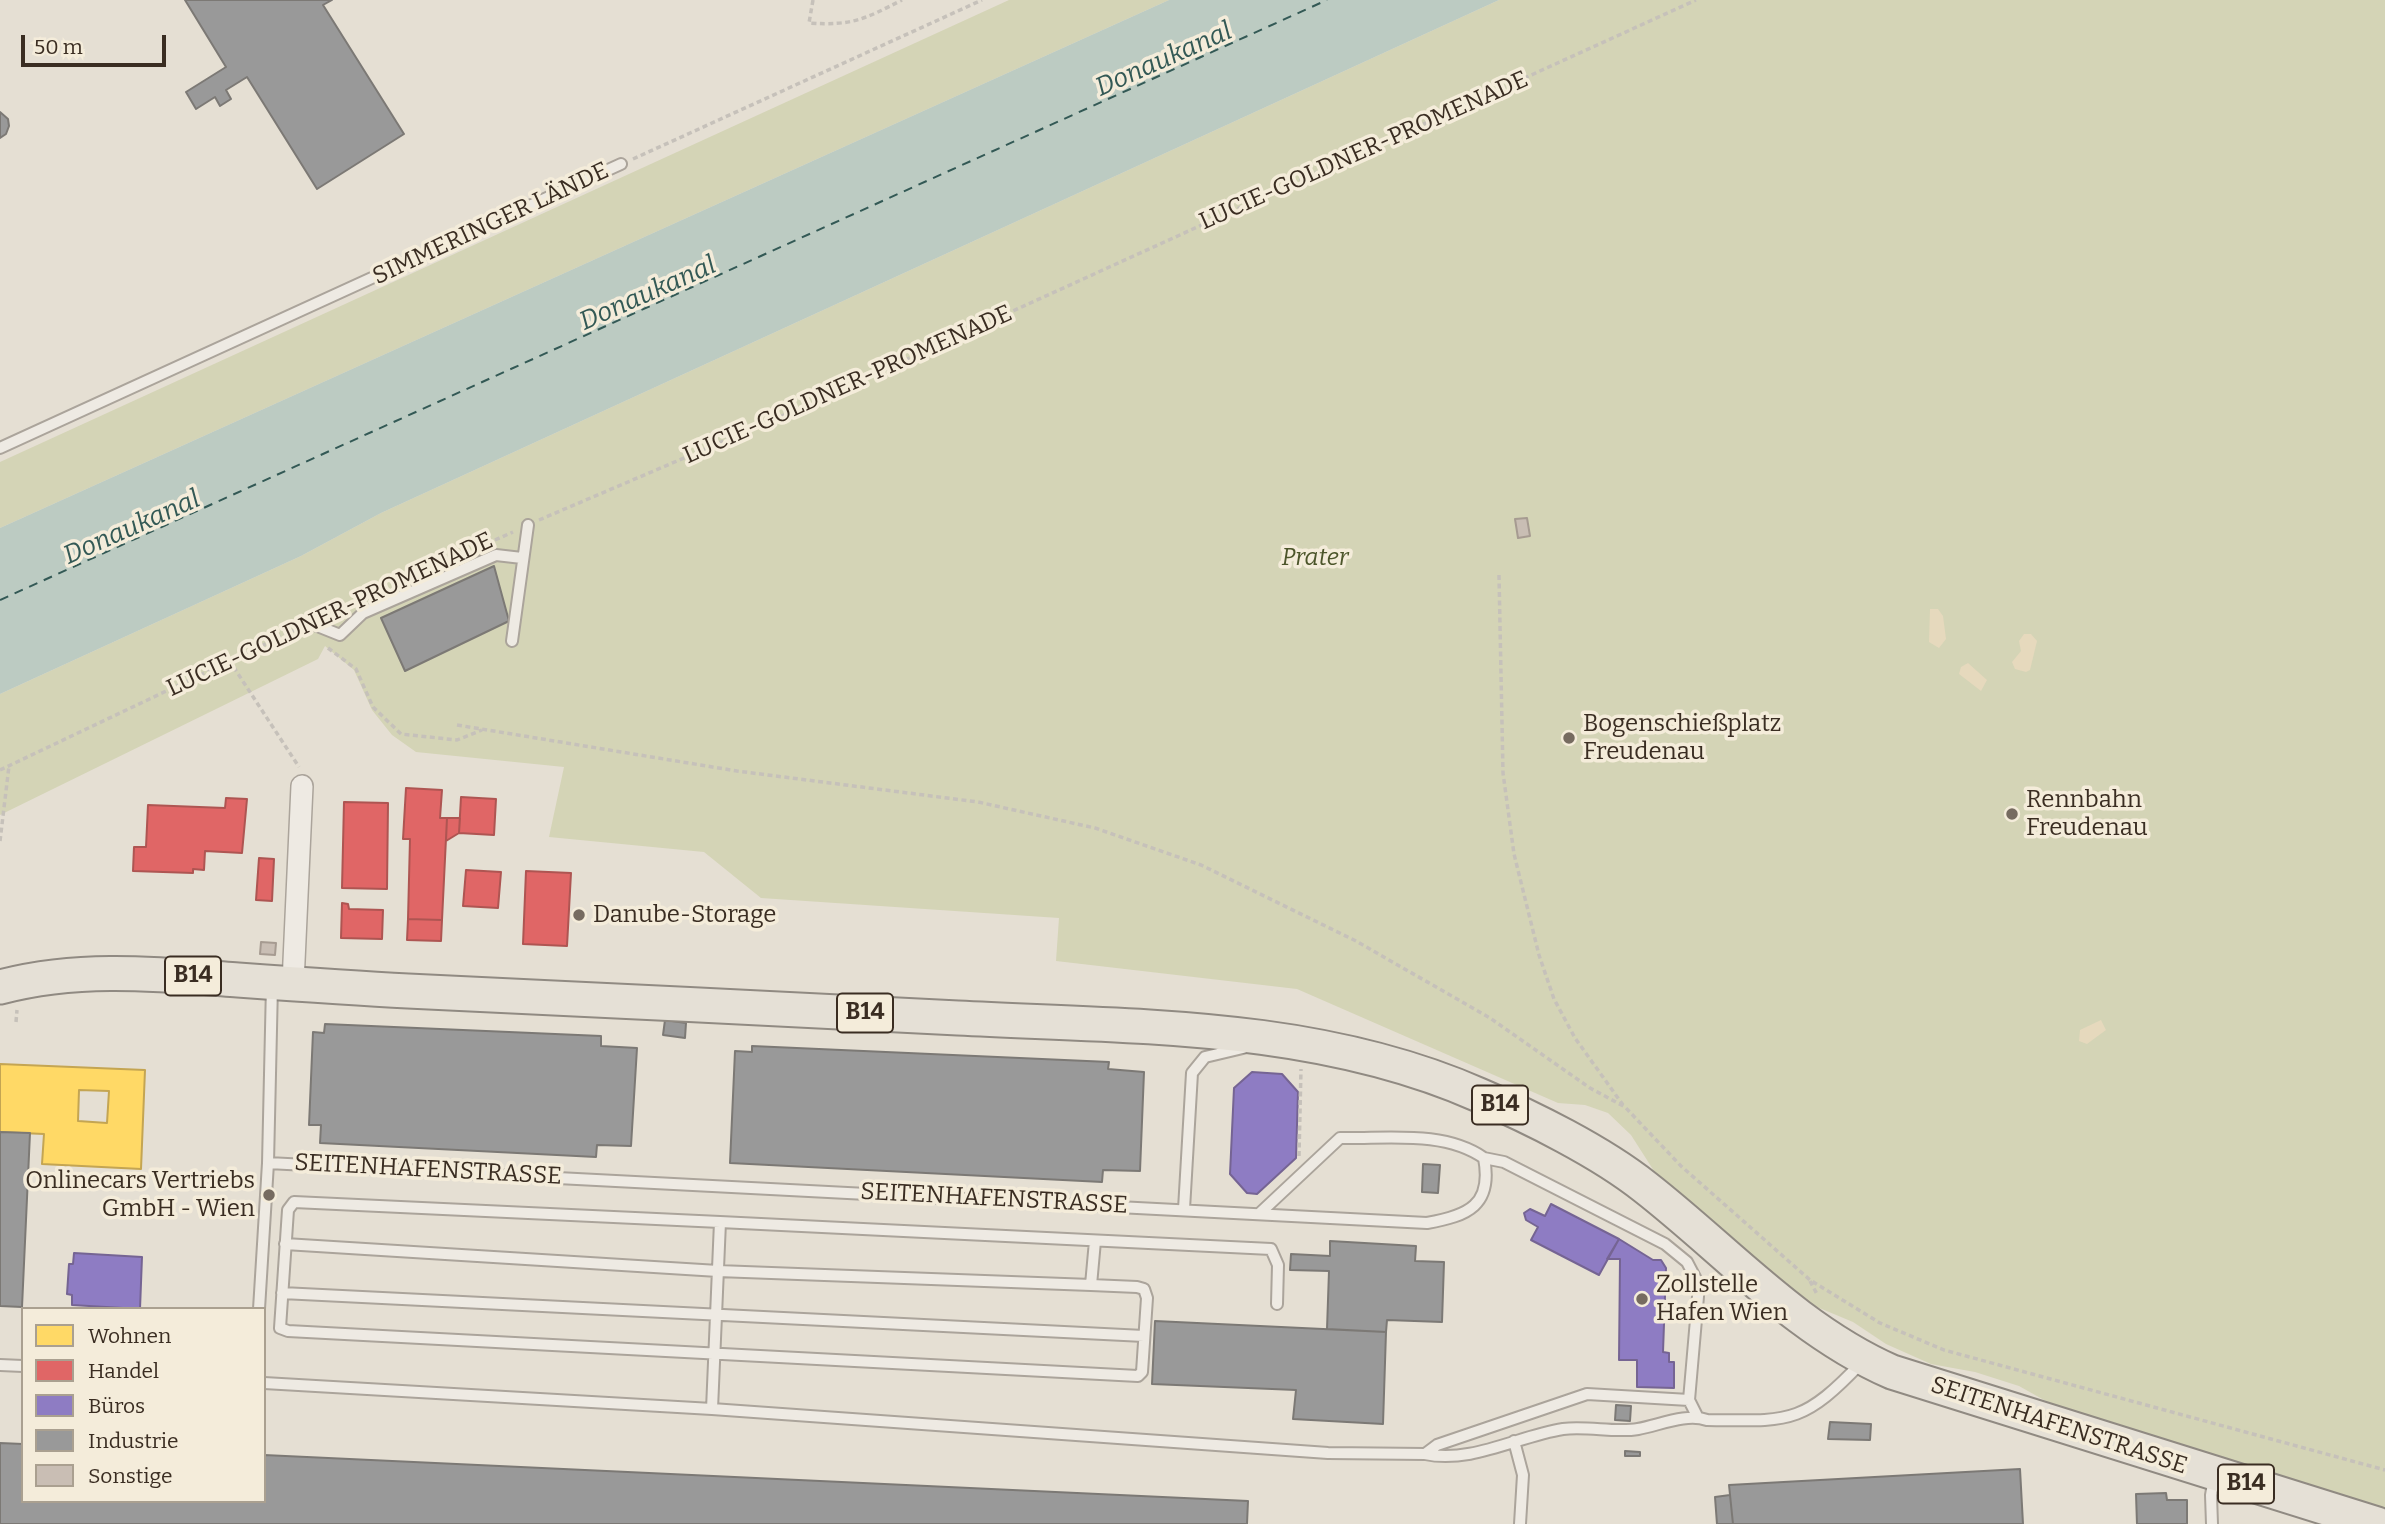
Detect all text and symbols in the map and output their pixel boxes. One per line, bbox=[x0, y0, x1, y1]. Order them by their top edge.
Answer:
water label: Donaukanal bbox=[1091, 16, 1237, 104]
scale bar bbox=[24, 21, 170, 65]
text: 50 m bbox=[34, 34, 83, 60]
street label: LUCIE-GOLDNER-PROMENADE bbox=[1195, 65, 1533, 237]
street label: SIMMERINGER LÄNDE bbox=[368, 157, 614, 291]
water label: Donaukanal bbox=[575, 250, 721, 338]
street label: LUCIE-GOLDNER-PROMENADE bbox=[679, 299, 1017, 471]
water label: Donaukanal bbox=[59, 484, 205, 572]
street label: LUCIE-GOLDNER-PROMENADE bbox=[162, 527, 498, 703]
park label: Prater bbox=[1281, 544, 1349, 572]
place label: Bogenschießplatz Freudenau bbox=[1583, 710, 1781, 766]
marker: Bogenschießplatz Freudenau bbox=[1561, 730, 1577, 746]
place label: Rennbahn Freudenau bbox=[2026, 786, 2148, 842]
marker: Rennbahn Freudenau bbox=[2004, 806, 2020, 822]
place label: Danube-Storage bbox=[593, 901, 776, 929]
marker: Danube-Storage bbox=[571, 907, 587, 923]
road number: B14 bbox=[165, 956, 221, 995]
road number: B14 bbox=[837, 994, 893, 1032]
road number: B14 bbox=[1472, 1086, 1528, 1124]
street label: SEITENHAFENSTRASSE bbox=[294, 1149, 562, 1191]
place label: Onlinecars Vertriebs GmbH - Wien bbox=[25, 1167, 255, 1223]
street label: SEITENHAFENSTRASSE bbox=[860, 1178, 1128, 1220]
marker: Onlinecars Vertriebs GmbH - Wien bbox=[261, 1187, 277, 1203]
place label: Zollstelle Hafen Wien bbox=[1656, 1271, 1788, 1327]
marker: Zollstelle Hafen Wien bbox=[1634, 1291, 1650, 1307]
legend bbox=[21, 1307, 266, 1503]
text: Wohnen bbox=[88, 1323, 171, 1349]
text: Handel bbox=[88, 1358, 159, 1384]
street label: SEITENHAFENSTRASSE bbox=[1927, 1371, 2191, 1481]
text: Büros bbox=[88, 1393, 145, 1419]
text: Industrie bbox=[88, 1428, 179, 1454]
text: Sonstige bbox=[88, 1463, 173, 1489]
road number: B14 bbox=[2218, 1464, 2274, 1504]

